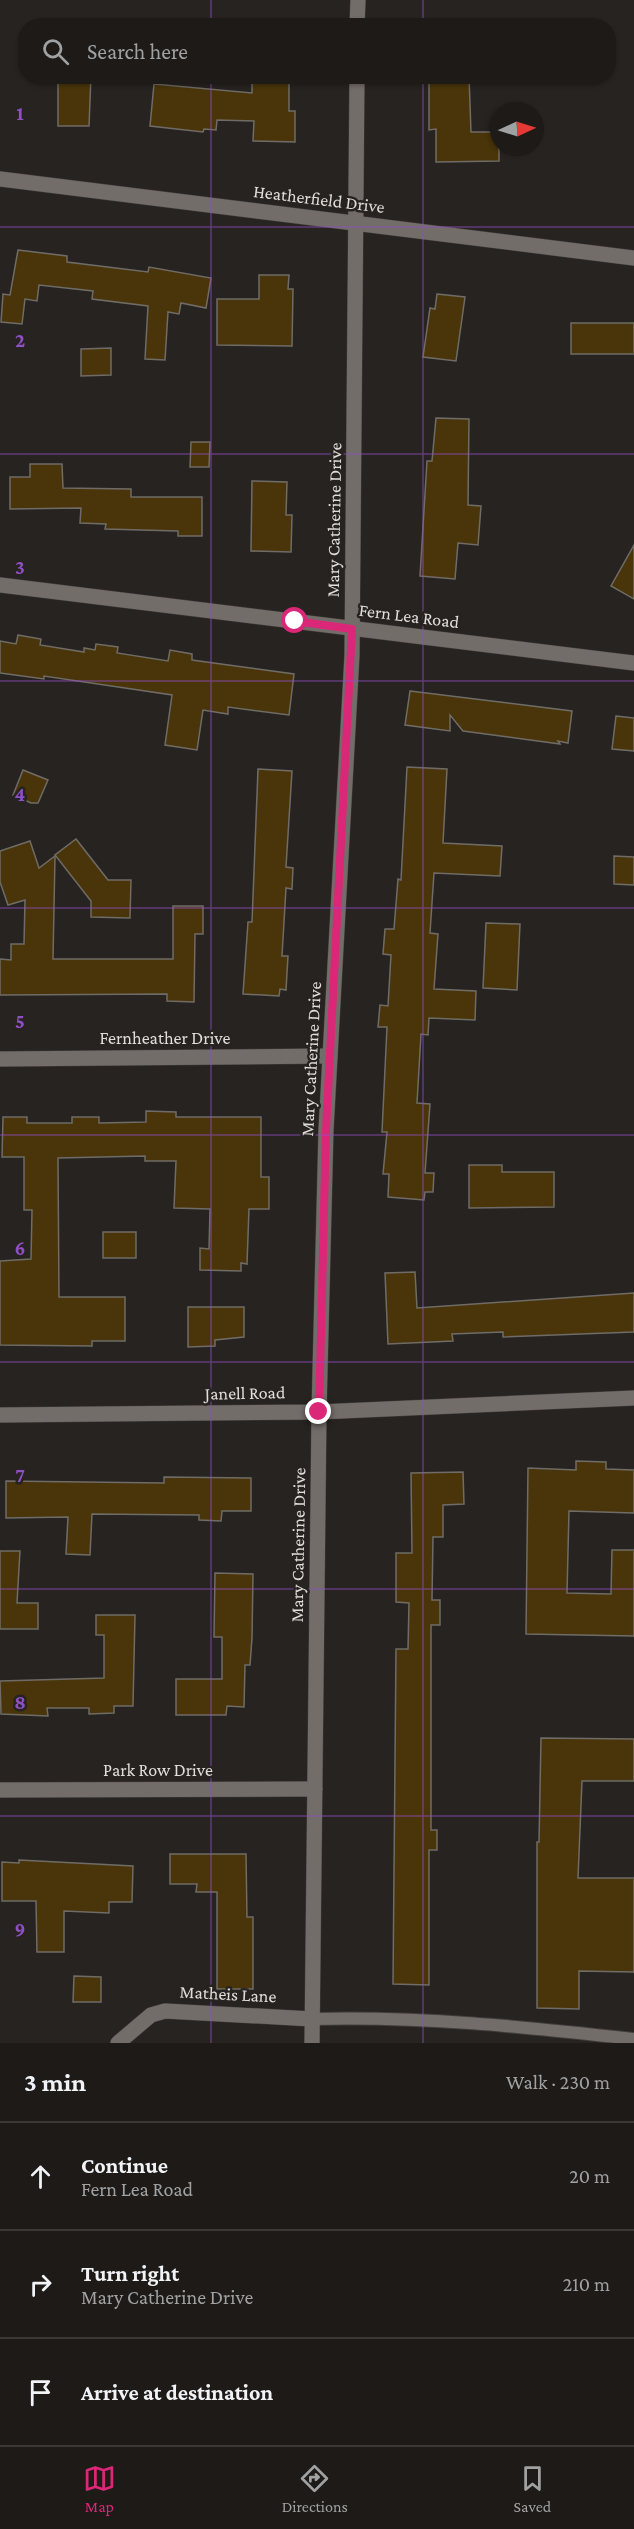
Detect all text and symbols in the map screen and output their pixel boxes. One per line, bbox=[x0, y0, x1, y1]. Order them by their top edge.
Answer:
search box bbox=[18, 18, 616, 84]
icon: search bbox=[39, 35, 72, 68]
text: Search here bbox=[87, 39, 188, 64]
text: 1 bbox=[16, 102, 24, 124]
north arrow bbox=[490, 102, 544, 156]
street label: Heatherfield Drive bbox=[252, 181, 386, 217]
text: 2 bbox=[15, 329, 25, 351]
street label: Mary Catherine Drive bbox=[323, 442, 345, 598]
text: 3 bbox=[15, 556, 25, 578]
street label: Fern Lea Road bbox=[358, 600, 461, 632]
route start bbox=[281, 607, 307, 633]
text: 4 bbox=[15, 783, 26, 805]
street label: Mary Catherine Drive bbox=[297, 981, 325, 1137]
text: 5 bbox=[15, 1010, 25, 1032]
street label: Fernheather Drive bbox=[100, 1028, 230, 1048]
text: 6 bbox=[15, 1237, 25, 1259]
street label: Janell Road bbox=[203, 1382, 286, 1404]
route end bbox=[305, 1398, 331, 1424]
text: 7 bbox=[15, 1464, 25, 1486]
street label: Mary Catherine Drive bbox=[287, 1467, 309, 1623]
text: 8 bbox=[14, 1691, 26, 1713]
street label: Park Row Drive bbox=[103, 1760, 213, 1780]
text: 9 bbox=[15, 1918, 25, 1940]
street label: Matheis Lane bbox=[179, 1981, 277, 2007]
text: 3 min bbox=[24, 2068, 86, 2097]
text: Walk · 230 m bbox=[506, 2071, 610, 2093]
text: Continue bbox=[81, 2153, 168, 2178]
icon: ahead bbox=[24, 2160, 57, 2193]
text: 20 m bbox=[569, 2165, 610, 2187]
text: Fern Lea Road bbox=[81, 2178, 193, 2200]
text: Turn right bbox=[81, 2261, 179, 2286]
icon: right bbox=[24, 2268, 57, 2301]
text: 210 m bbox=[563, 2273, 610, 2295]
text: Mary Catherine Drive bbox=[81, 2286, 253, 2308]
icon: arrive bbox=[24, 2376, 57, 2409]
text: Arrive at destination bbox=[81, 2380, 273, 2405]
tab: Map bbox=[83, 2462, 116, 2515]
tab: Directions bbox=[282, 2462, 348, 2515]
tab: Saved bbox=[514, 2462, 551, 2515]

